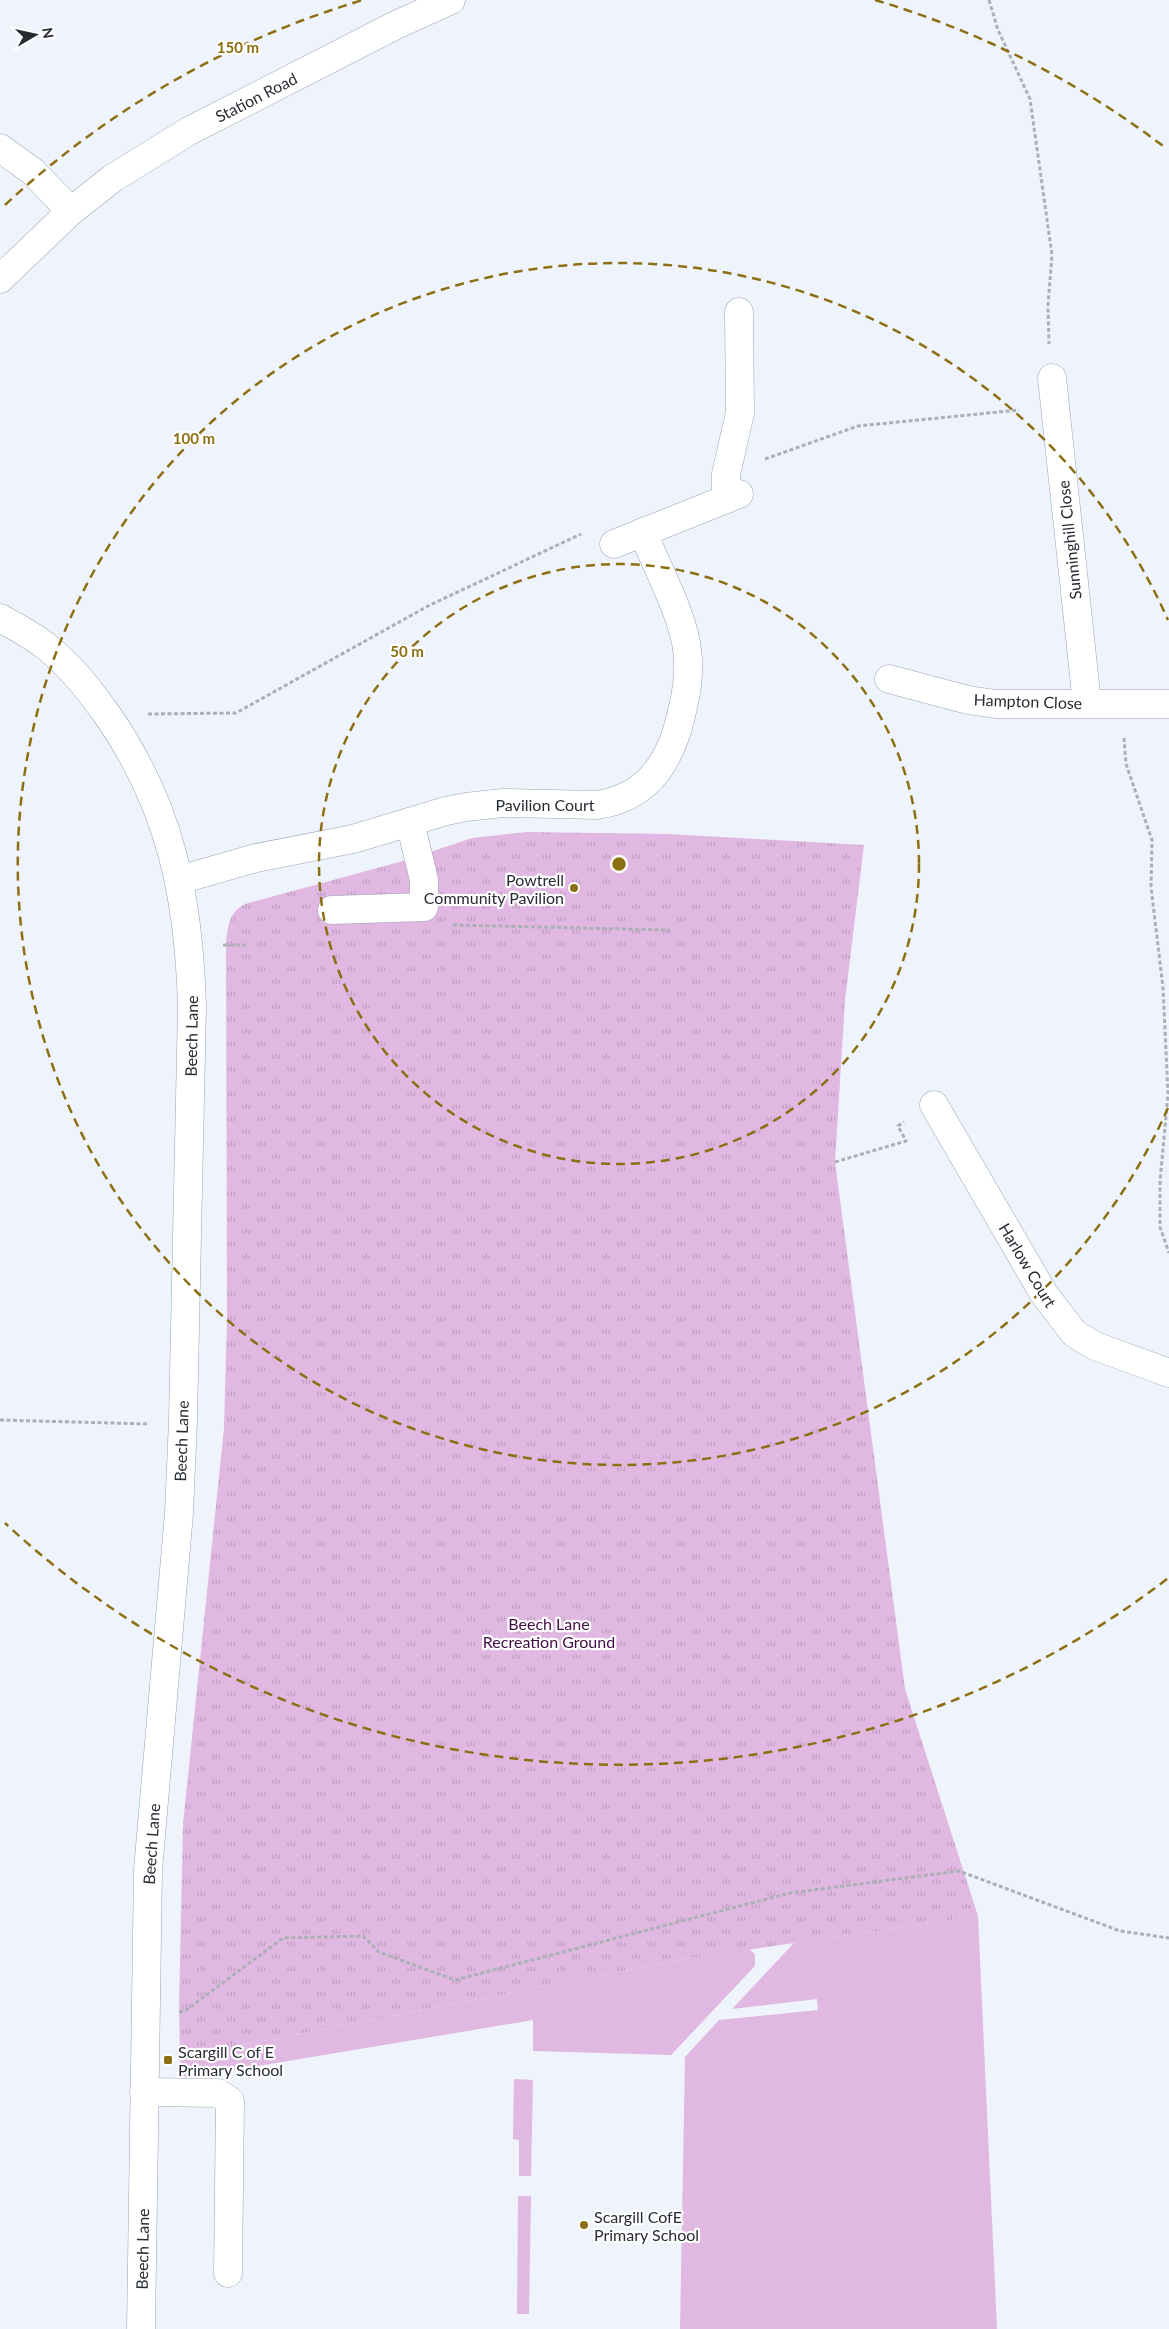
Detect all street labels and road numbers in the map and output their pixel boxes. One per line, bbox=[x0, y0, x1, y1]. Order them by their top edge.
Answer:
street label: Station Road bbox=[212, 68, 300, 126]
street label: Sunninghill Close bbox=[1053, 479, 1085, 601]
street label: Hampton Close bbox=[973, 690, 1083, 712]
street label: Pavilion Court bbox=[495, 795, 595, 814]
street label: Beech Lane bbox=[181, 995, 201, 1077]
street label: Harlow Court bbox=[995, 1219, 1061, 1311]
street label: Beech Lane bbox=[170, 1400, 192, 1482]
street label: Beech Lane bbox=[139, 1803, 163, 1885]
street label: Beech Lane bbox=[132, 2208, 152, 2290]

